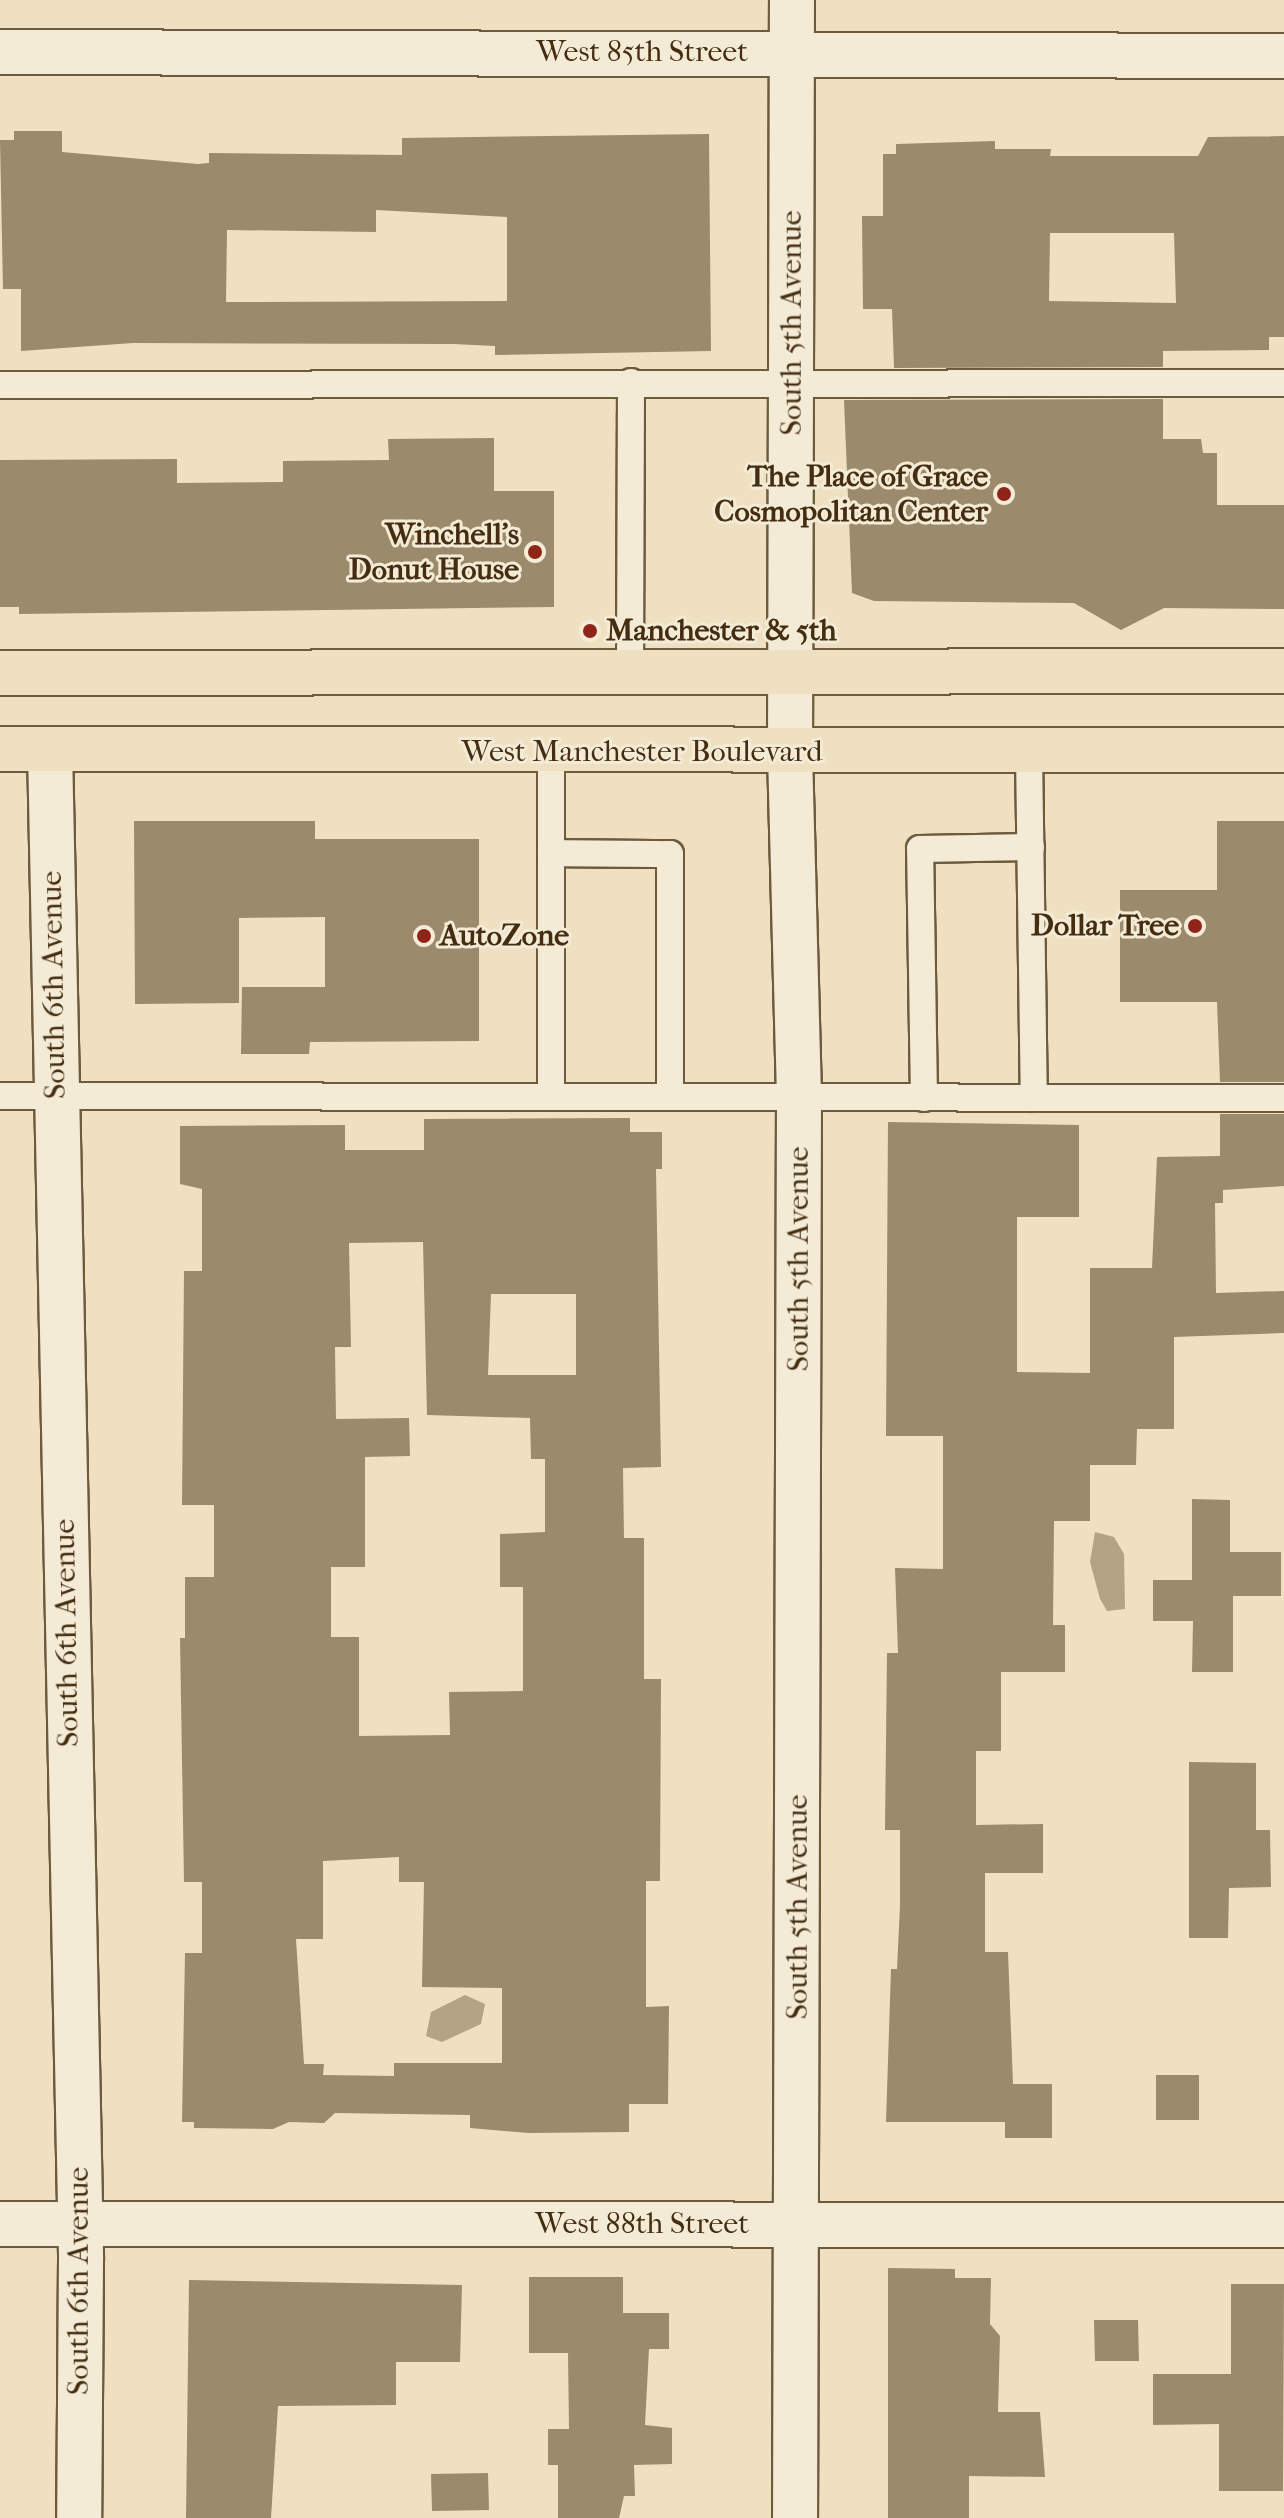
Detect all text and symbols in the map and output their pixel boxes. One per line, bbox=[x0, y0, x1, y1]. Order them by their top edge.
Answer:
street label: West 85th Street bbox=[536, 34, 748, 70]
street label: South 5th Avenue bbox=[774, 210, 810, 436]
place label: The Place of Grace Cosmopolitan Center bbox=[714, 459, 988, 530]
marker: The Place of Grace Cosmopolitan Center bbox=[995, 485, 1013, 503]
place label: Winchell's Donut House bbox=[349, 517, 519, 588]
marker: Winchell's Donut House bbox=[526, 543, 544, 561]
place label: Manchester & 5th bbox=[606, 613, 837, 649]
marker: Manchester & 5th bbox=[581, 622, 599, 640]
street label: West Manchester Boulevard bbox=[462, 734, 822, 770]
street label: South 6th Avenue bbox=[34, 871, 74, 1099]
place label: Dollar Tree bbox=[1031, 908, 1179, 944]
marker: Dollar Tree bbox=[1186, 917, 1204, 935]
place label: AutoZone bbox=[440, 918, 569, 954]
marker: AutoZone bbox=[415, 927, 433, 945]
street label: South 5th Avenue bbox=[781, 1146, 817, 1372]
street label: South 6th Avenue bbox=[47, 1519, 87, 1747]
street label: South 5th Avenue bbox=[780, 1794, 816, 2020]
street label: South 6th Avenue bbox=[61, 2167, 97, 2395]
street label: West 88th Street bbox=[535, 2206, 749, 2242]

